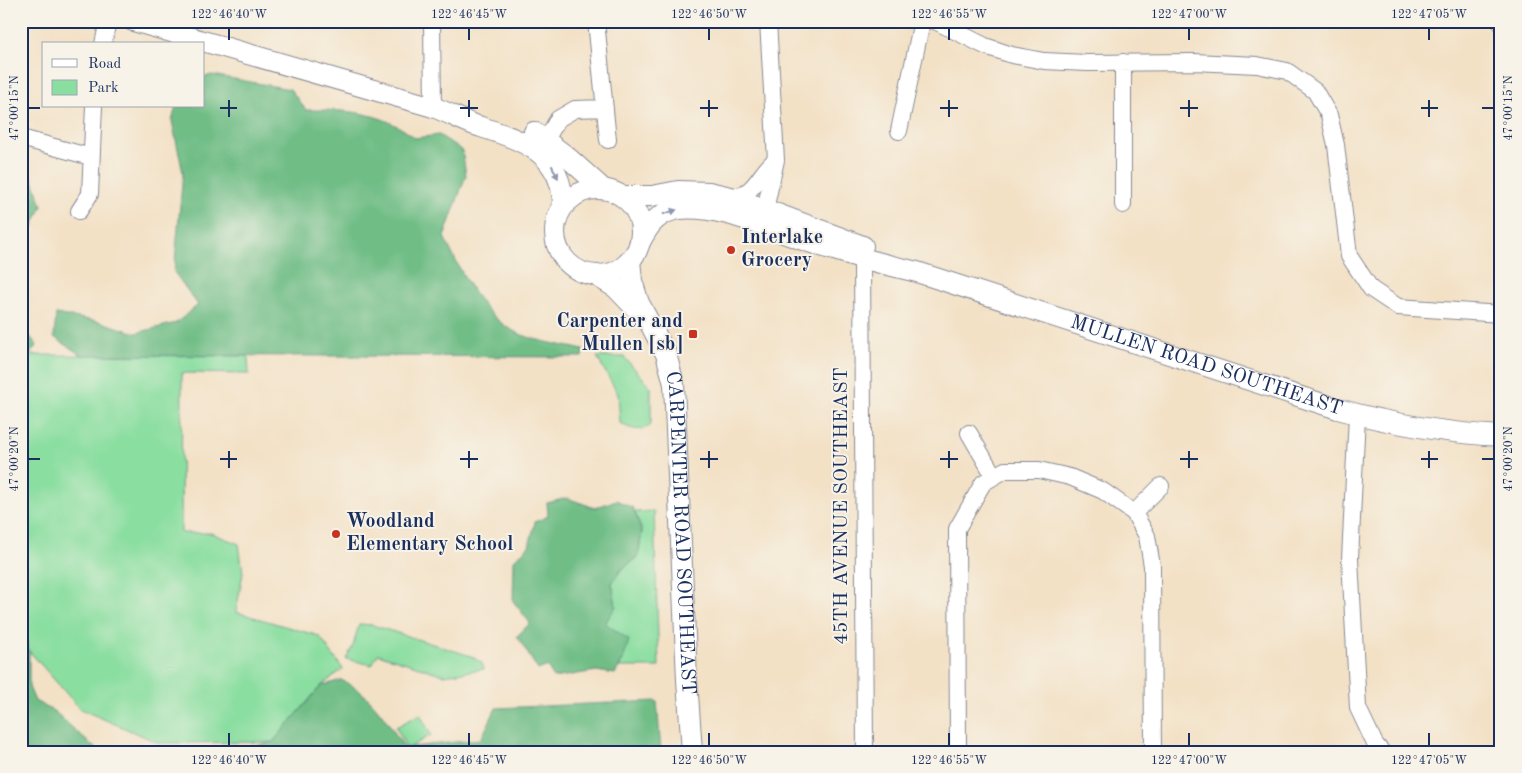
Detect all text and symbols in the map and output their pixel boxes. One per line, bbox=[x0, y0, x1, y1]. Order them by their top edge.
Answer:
text: 122°46'45"W bbox=[431, 8, 507, 21]
text: 122°46'50"W bbox=[671, 8, 747, 21]
text: 122°46'55"W bbox=[911, 8, 987, 21]
text: 122°47'05"W bbox=[1391, 8, 1467, 21]
text: 122°46'40"W bbox=[191, 9, 267, 21]
text: 122°47'00"W bbox=[1151, 9, 1227, 21]
legend bbox=[42, 42, 205, 108]
text: Road bbox=[88, 57, 122, 72]
text: 47°00'15"N bbox=[8, 75, 21, 141]
text: 47°00'15"N bbox=[1502, 75, 1515, 141]
text: Park bbox=[88, 81, 119, 96]
one-way arrow bbox=[551, 165, 559, 179]
one-way arrow bbox=[663, 208, 678, 215]
place label: Interlake Grocery bbox=[741, 228, 823, 271]
marker: Interlake Grocery bbox=[725, 244, 737, 256]
place label: Carpenter and Mullen [sb] bbox=[556, 312, 683, 355]
street label: MULLEN ROAD SOUTHEAST bbox=[1068, 313, 1345, 420]
marker: Carpenter and Mullen [sb] bbox=[687, 328, 699, 340]
street label: 45TH AVENUE SOUTHEAST bbox=[832, 367, 852, 645]
street label: CARPENTER ROAD SOUTHEAST bbox=[661, 369, 698, 695]
text: 47°00'20"N bbox=[9, 426, 21, 492]
text: 47°00'20"N bbox=[1503, 426, 1515, 492]
place label: Woodland Elementary School bbox=[346, 512, 513, 555]
marker: Woodland Elementary School bbox=[330, 528, 342, 540]
text: 122°46'45"W bbox=[431, 754, 507, 767]
text: 122°46'50"W bbox=[671, 754, 747, 767]
text: 122°46'55"W bbox=[911, 754, 987, 767]
text: 122°47'05"W bbox=[1391, 754, 1467, 767]
text: 122°46'40"W bbox=[191, 755, 267, 767]
text: 122°47'00"W bbox=[1151, 755, 1227, 767]

